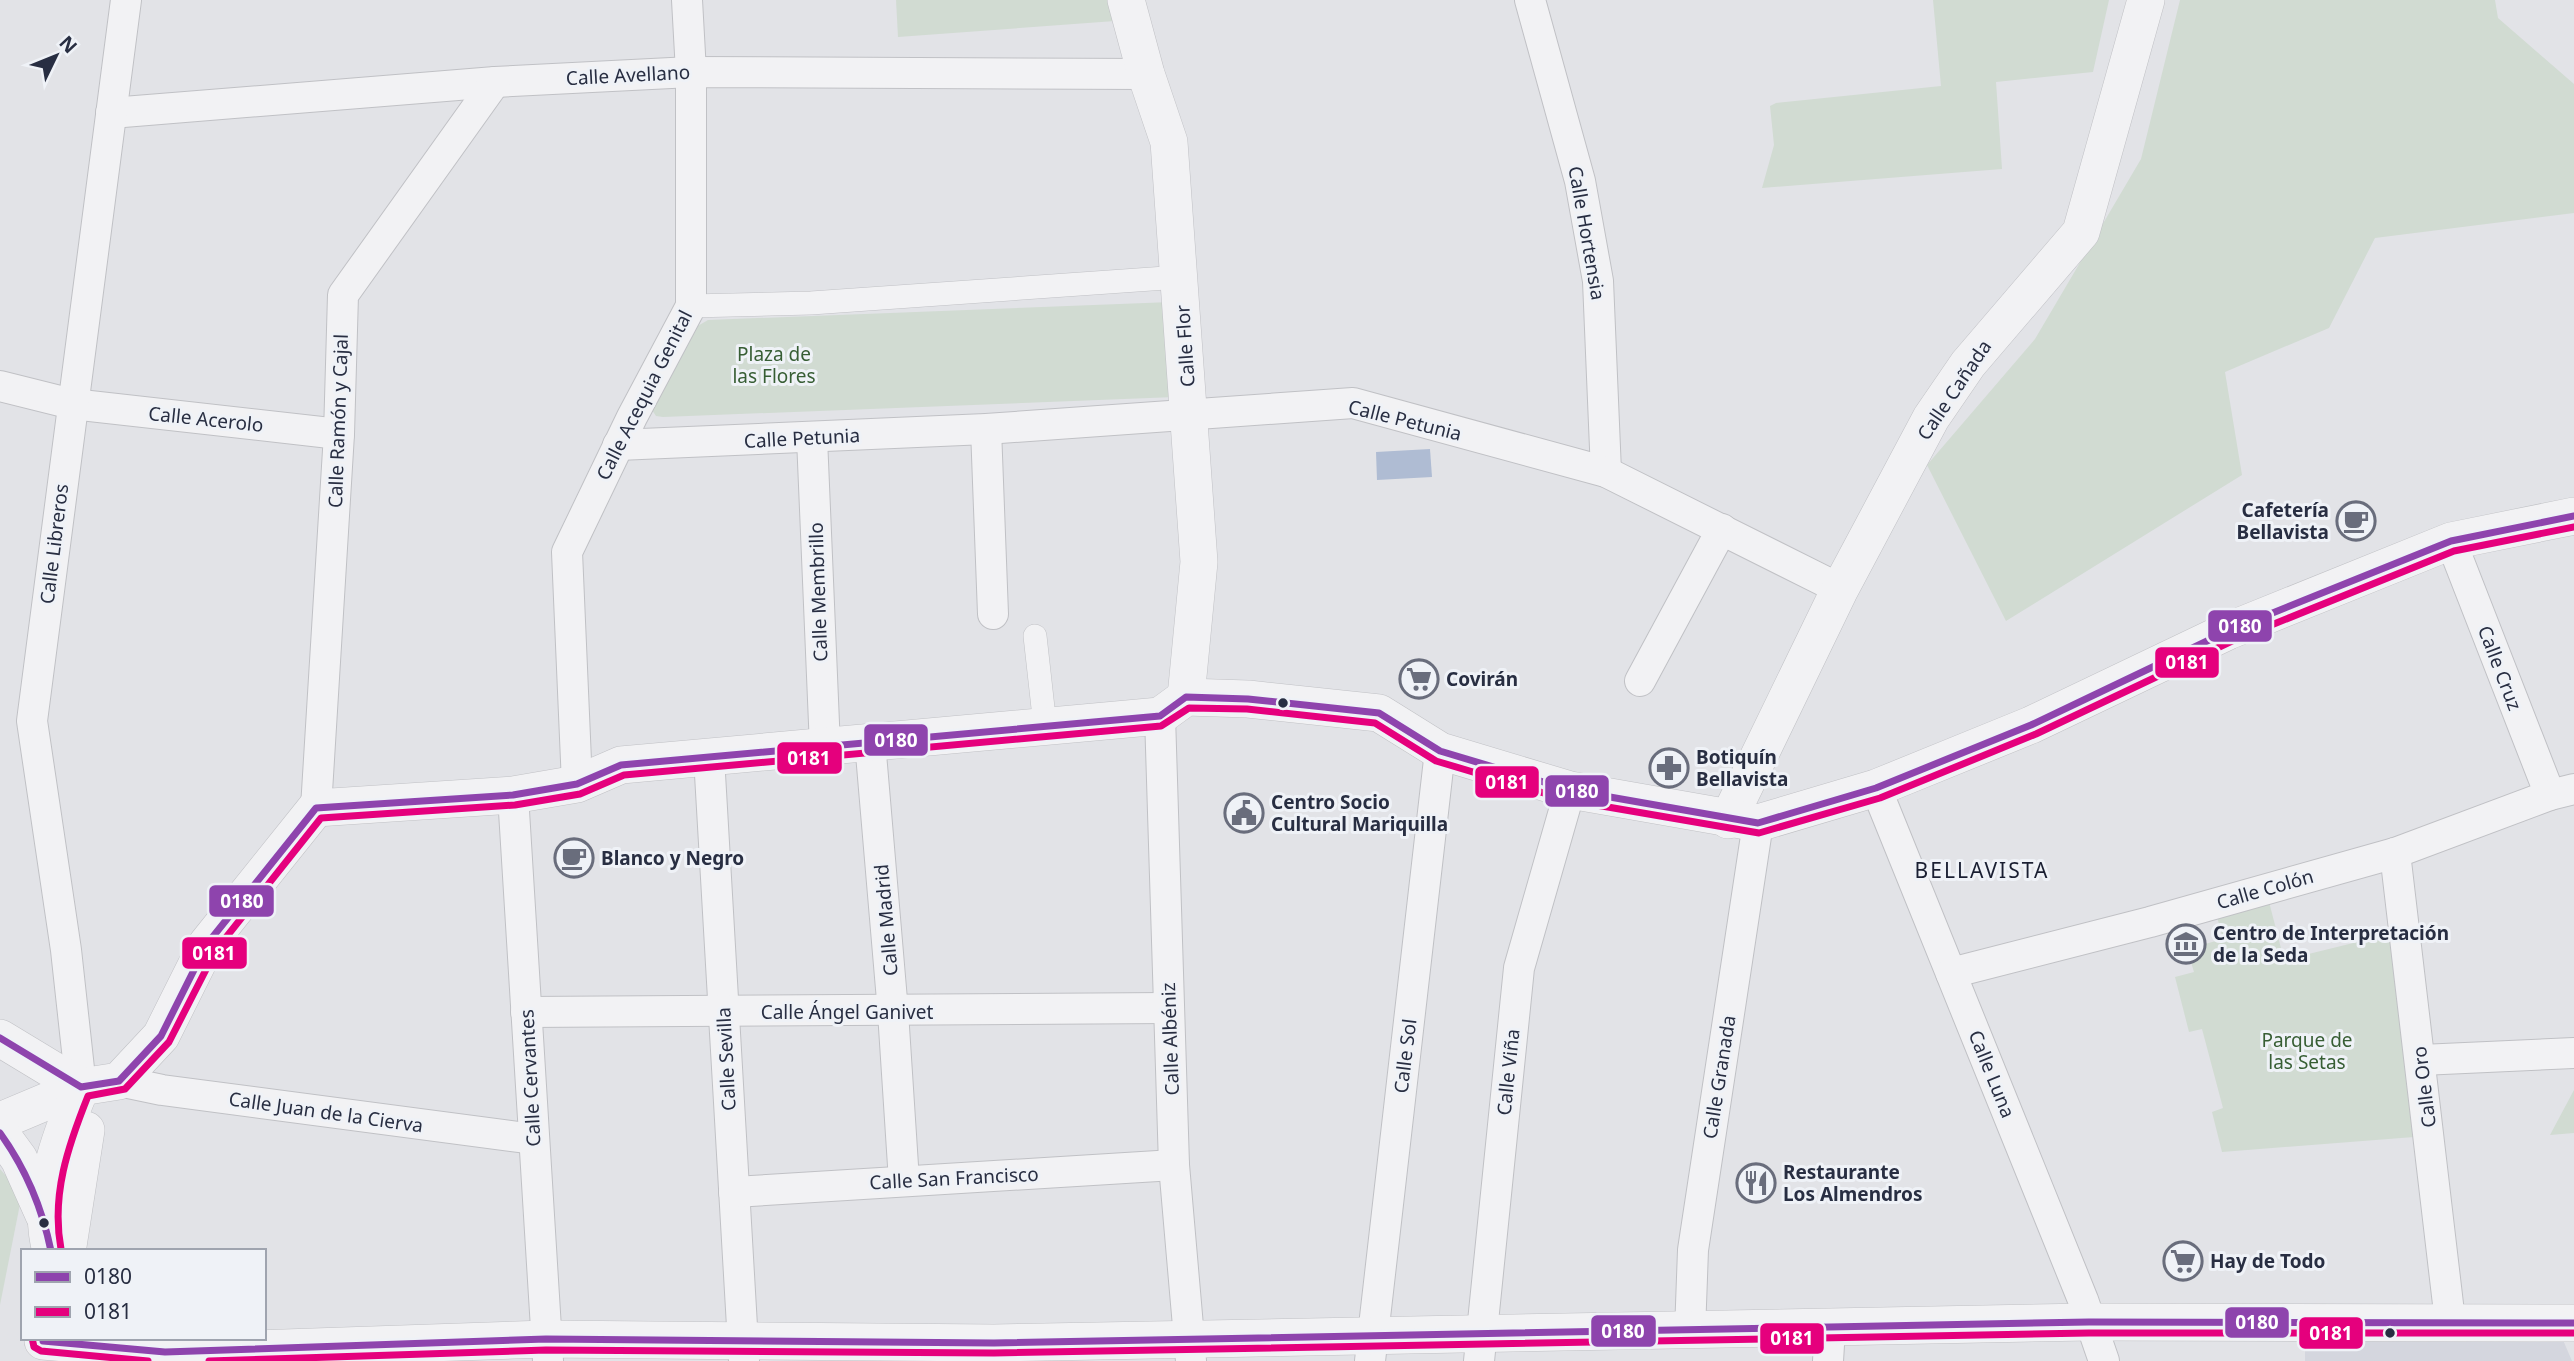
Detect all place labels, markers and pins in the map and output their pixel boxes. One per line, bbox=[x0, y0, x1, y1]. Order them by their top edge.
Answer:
place label: Cafetería Bellavista bbox=[2237, 497, 2329, 545]
cafe icon: Cafetería Bellavista bbox=[2335, 500, 2377, 542]
supermarket icon: Covirán bbox=[1398, 658, 1440, 700]
place label: Covirán bbox=[1446, 666, 1518, 692]
unlabelled marker bbox=[1276, 696, 1290, 710]
place label: Botiquín Bellavista bbox=[1696, 744, 1788, 792]
pharmacy icon: Botiquín Bellavista bbox=[1648, 747, 1690, 789]
place label: Centro Socio Cultural Mariquilla bbox=[1271, 789, 1448, 837]
public building icon: Centro Socio Cultural Mariquilla bbox=[1223, 792, 1265, 834]
cafe icon: Blanco y Negro bbox=[553, 837, 595, 879]
place label: Blanco y Negro bbox=[601, 845, 744, 871]
place label: Centro de Interpretación de la Seda bbox=[2213, 920, 2449, 968]
museum icon: Centro de Interpretación de la Seda bbox=[2165, 923, 2207, 965]
place label: Restaurante Los Almendros bbox=[1783, 1159, 1923, 1207]
restaurant icon: Restaurante Los Almendros bbox=[1735, 1162, 1777, 1204]
unlabelled marker bbox=[37, 1216, 51, 1230]
supermarket icon: Hay de Todo bbox=[2162, 1240, 2204, 1282]
place label: Hay de Todo bbox=[2210, 1248, 2325, 1274]
unlabelled marker bbox=[2383, 1326, 2397, 1340]

